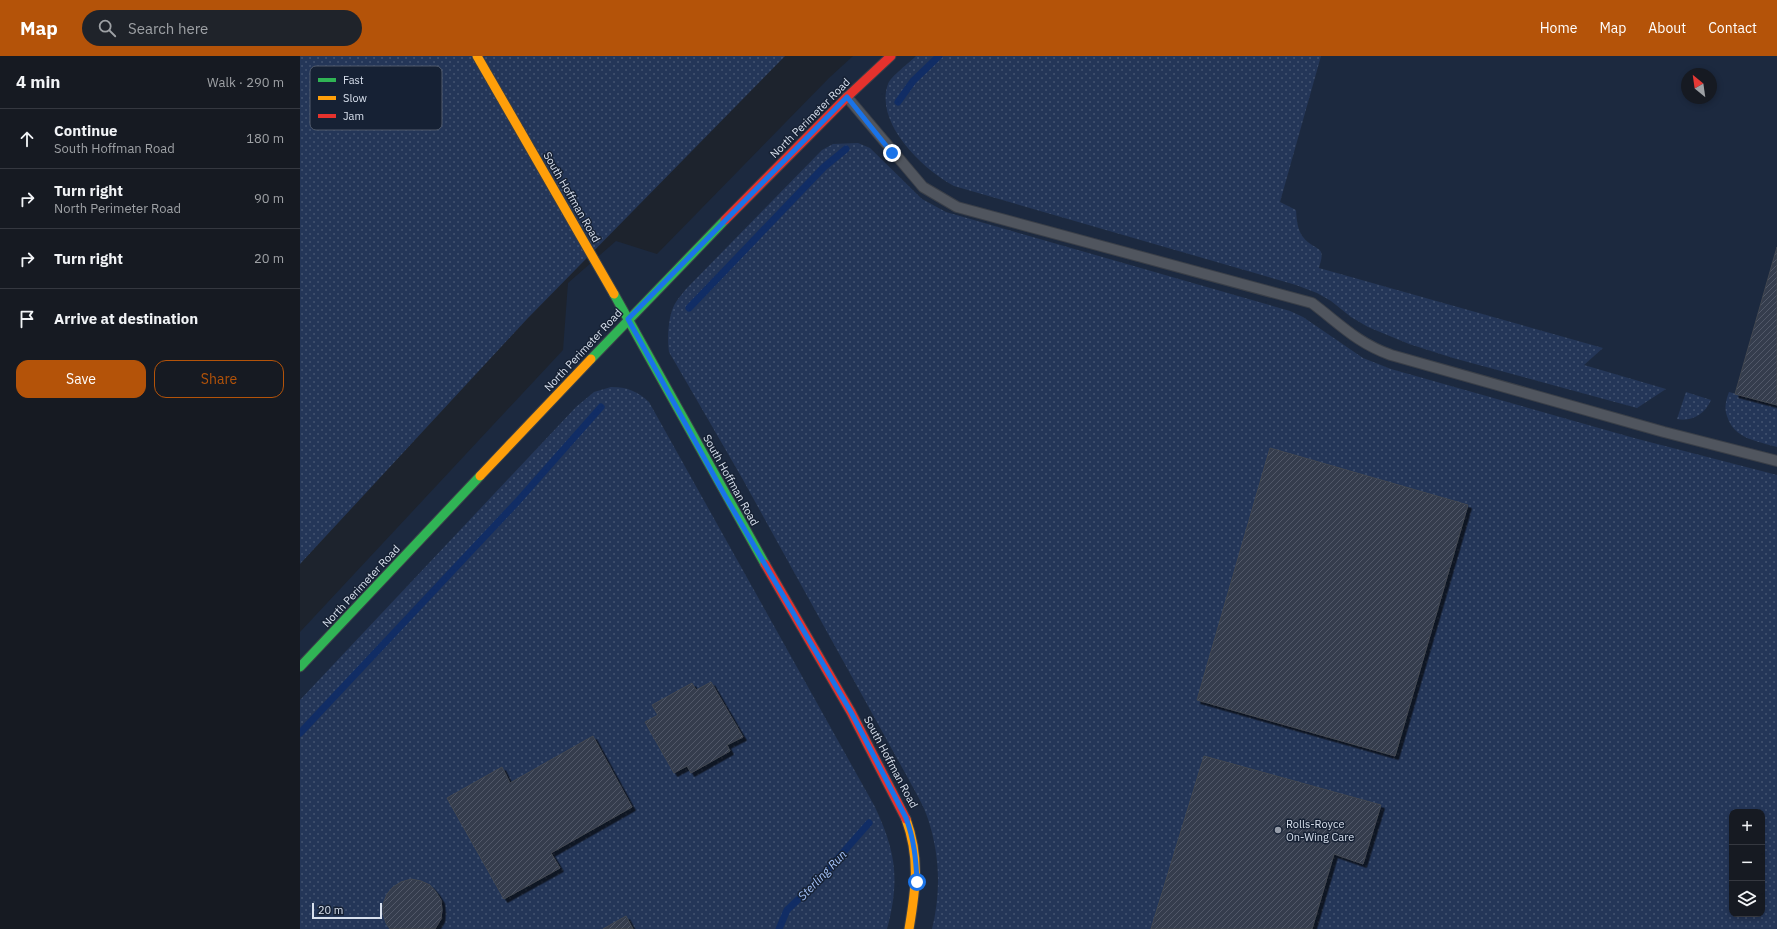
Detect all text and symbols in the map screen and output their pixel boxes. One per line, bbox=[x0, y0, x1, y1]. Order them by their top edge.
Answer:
search box bbox=[82, 10, 362, 46]
text: Map bbox=[20, 16, 58, 40]
icon: search bbox=[96, 17, 118, 39]
text: Search here bbox=[128, 19, 208, 38]
text: Home bbox=[1540, 19, 1577, 37]
text: Map bbox=[1599, 19, 1626, 37]
text: About bbox=[1648, 19, 1686, 37]
text: Contact bbox=[1708, 19, 1757, 37]
legend bbox=[310, 66, 442, 130]
north arrow bbox=[1681, 68, 1717, 104]
text: 4 min bbox=[16, 71, 60, 93]
text: Fast bbox=[343, 73, 364, 87]
text: Walk · 290 m bbox=[207, 74, 284, 91]
street label: North Perimeter Road bbox=[767, 75, 853, 161]
text: Slow bbox=[343, 91, 367, 105]
text: Jam bbox=[343, 109, 364, 123]
text: Continue bbox=[54, 121, 118, 140]
icon: ahead bbox=[16, 128, 38, 150]
text: 180 m bbox=[246, 130, 284, 147]
text: South Hoffman Road bbox=[54, 140, 175, 157]
route end bbox=[883, 144, 901, 162]
street label: South Hoffman Road bbox=[540, 149, 604, 245]
text: Turn right bbox=[54, 181, 123, 200]
icon: right bbox=[16, 188, 38, 210]
text: 90 m bbox=[254, 190, 284, 207]
text: North Perimeter Road bbox=[54, 200, 181, 217]
icon: right bbox=[16, 248, 38, 270]
text: Turn right bbox=[54, 249, 123, 268]
text: 20 m bbox=[254, 250, 284, 267]
street label: North Perimeter Road bbox=[541, 306, 625, 394]
icon: arrive bbox=[16, 308, 38, 330]
text: Arrive at destination bbox=[54, 309, 198, 328]
button: Save bbox=[16, 360, 146, 398]
button: Share bbox=[154, 360, 284, 398]
street label: South Hoffman Road bbox=[700, 432, 762, 528]
street label: North Perimeter Road bbox=[319, 542, 403, 630]
street label: South Hoffman Road bbox=[861, 714, 921, 810]
map controls bbox=[1729, 809, 1765, 917]
button: + bbox=[1729, 809, 1765, 845]
place label: Rolls-Royce On-Wing Care bbox=[1286, 817, 1354, 844]
marker: Rolls-Royce On-Wing Care bbox=[1273, 825, 1283, 835]
button: − bbox=[1729, 845, 1765, 881]
water label: Sterling Run bbox=[794, 847, 850, 903]
route start bbox=[908, 873, 926, 891]
button: layers bbox=[1729, 881, 1765, 917]
scale bar bbox=[312, 901, 382, 920]
text: 20 m bbox=[318, 903, 343, 917]

